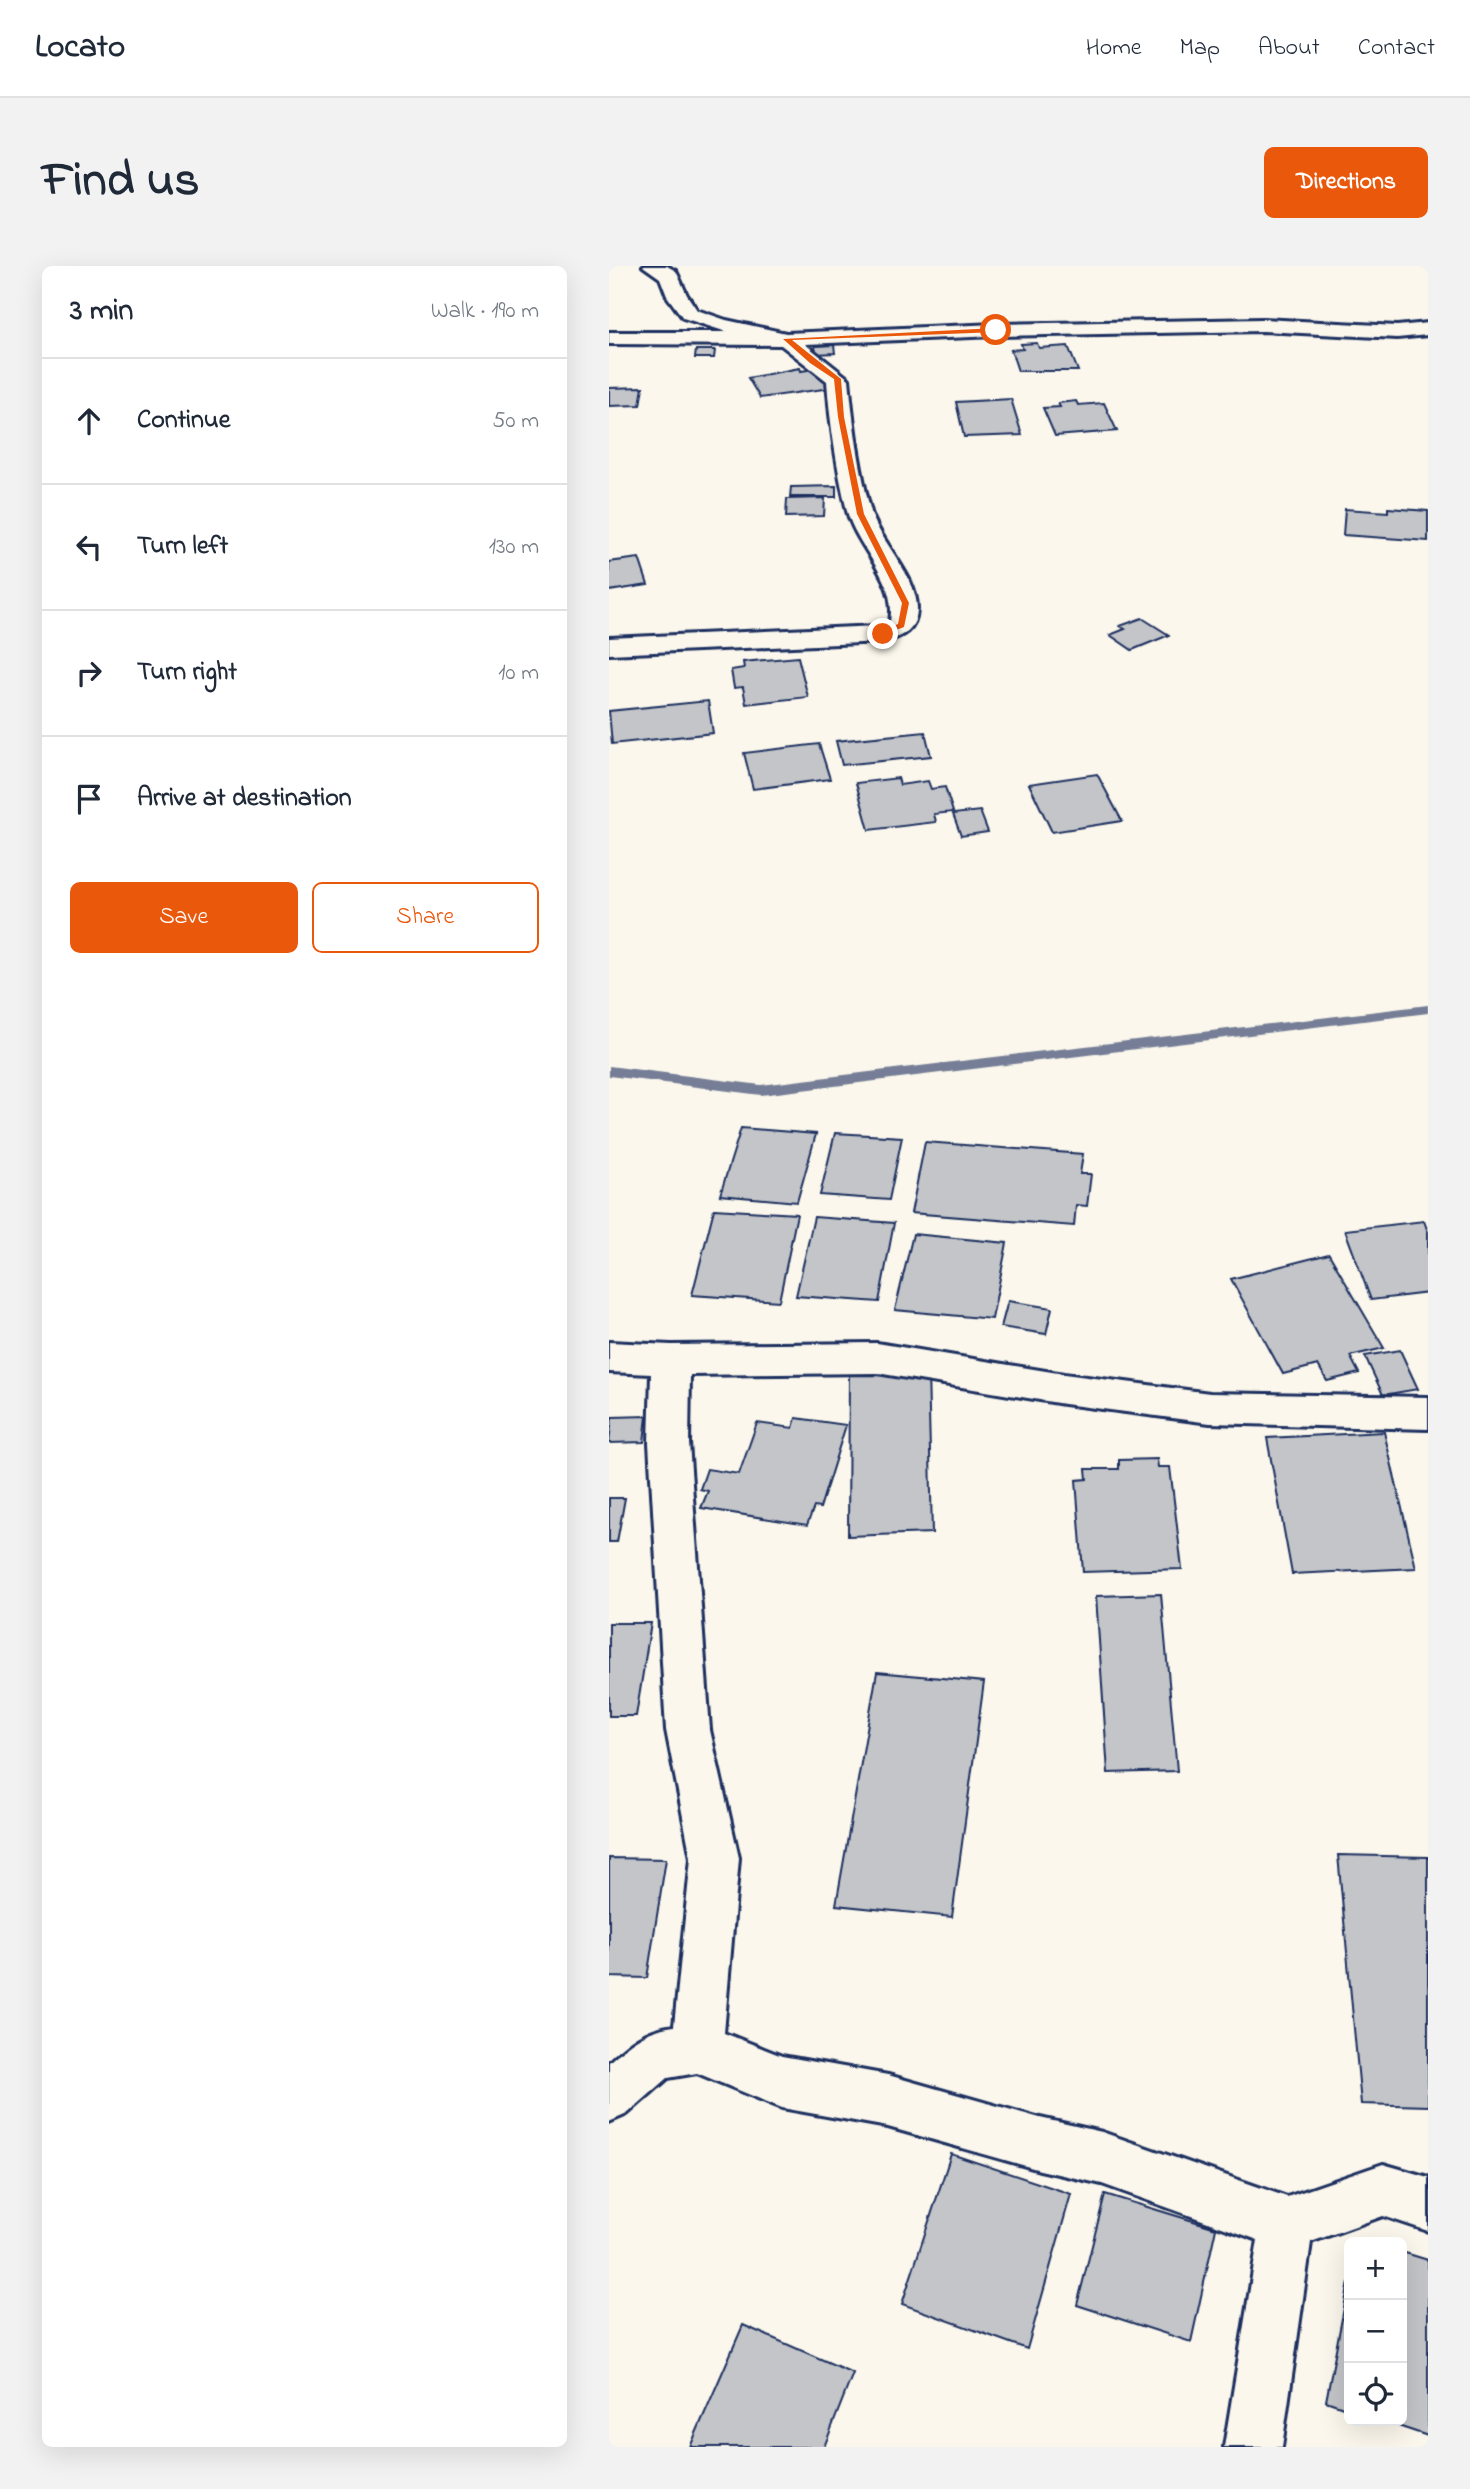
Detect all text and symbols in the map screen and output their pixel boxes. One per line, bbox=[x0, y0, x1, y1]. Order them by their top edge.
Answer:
text: Locato bbox=[35, 24, 125, 72]
text: Home bbox=[1086, 31, 1142, 66]
text: Map bbox=[1180, 31, 1220, 66]
text: About bbox=[1258, 31, 1320, 66]
text: Contact bbox=[1358, 31, 1435, 66]
text: Find us bbox=[42, 146, 199, 218]
button: Directions bbox=[1264, 147, 1428, 218]
text: 3 min bbox=[70, 290, 133, 334]
text: Walk · 190 m bbox=[431, 295, 539, 328]
route start bbox=[980, 314, 1011, 345]
icon: ahead bbox=[70, 402, 108, 440]
text: Continue bbox=[137, 402, 230, 440]
text: 50 m bbox=[492, 405, 539, 438]
icon: left bbox=[70, 528, 108, 566]
text: Turn left bbox=[137, 528, 228, 566]
text: 130 m bbox=[489, 531, 539, 564]
route end bbox=[867, 618, 898, 649]
icon: right bbox=[70, 654, 108, 692]
text: Turn right bbox=[137, 654, 237, 692]
text: 10 m bbox=[498, 657, 539, 690]
icon: arrive bbox=[70, 780, 108, 818]
text: Arrive at destination bbox=[137, 780, 352, 818]
button: Save bbox=[70, 882, 298, 953]
button: Share bbox=[312, 882, 539, 953]
map controls bbox=[1344, 2237, 1407, 2426]
button: + bbox=[1344, 2237, 1407, 2300]
button: − bbox=[1344, 2300, 1407, 2363]
button: locate bbox=[1344, 2363, 1407, 2426]

